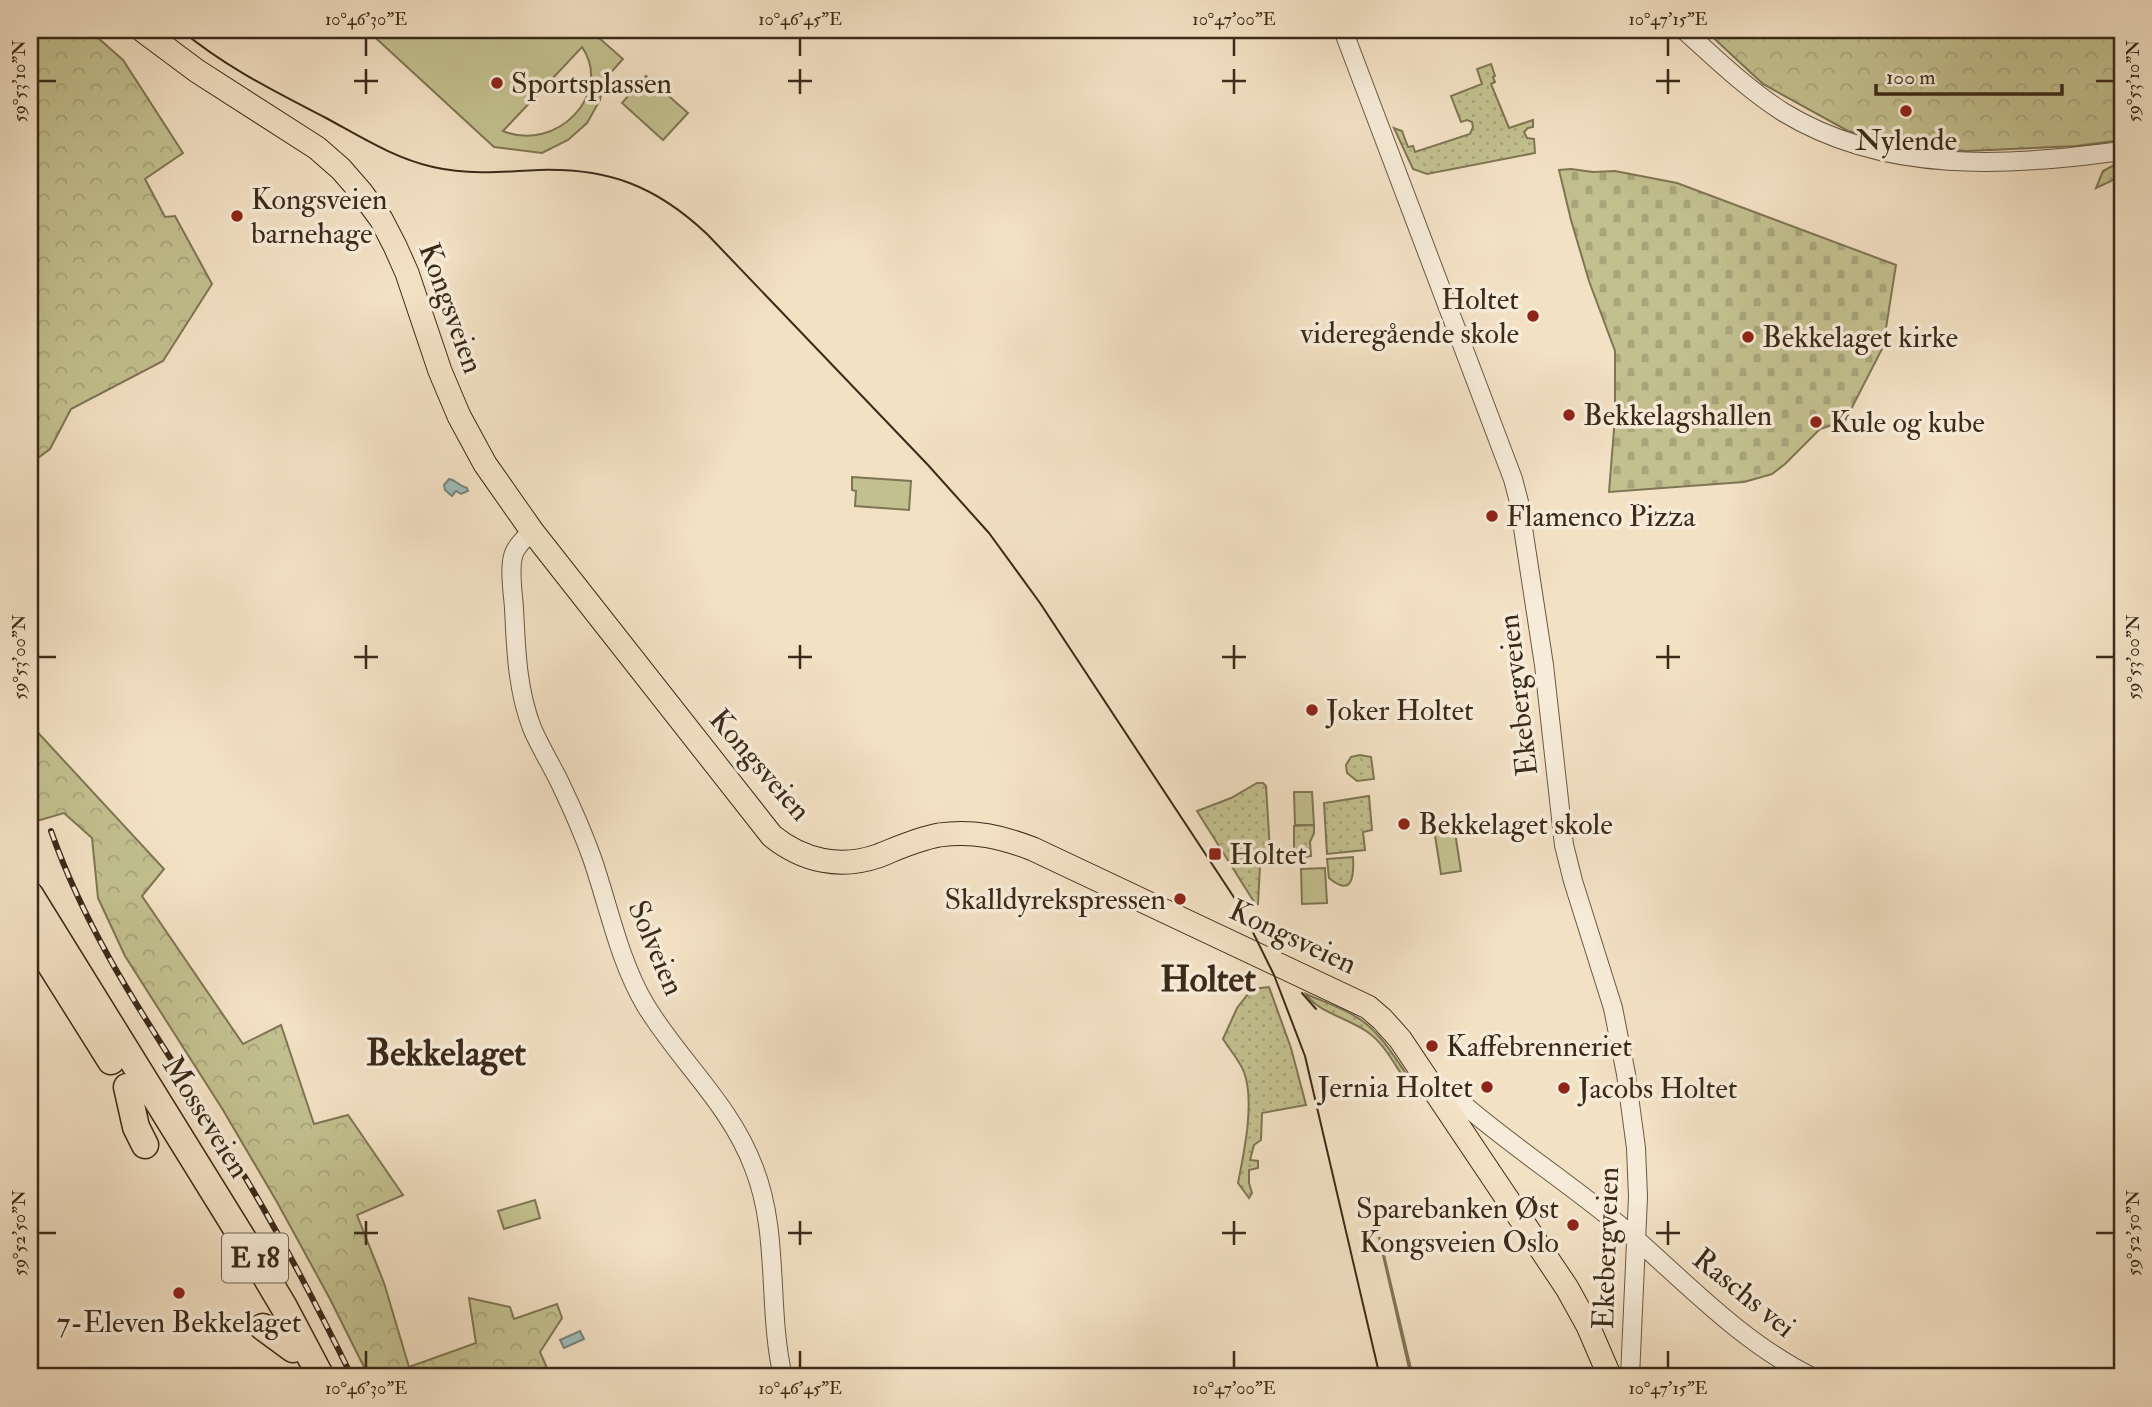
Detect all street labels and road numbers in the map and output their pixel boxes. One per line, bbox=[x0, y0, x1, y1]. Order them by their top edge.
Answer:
street label: Kongsveien bbox=[410, 238, 492, 378]
street label: Ekebergveien bbox=[1490, 612, 1546, 778]
street label: Kongsveien bbox=[701, 701, 819, 829]
street label: Kongsveien bbox=[1223, 891, 1363, 983]
street label: Solveien bbox=[620, 895, 692, 1001]
street label: Mosseveien bbox=[154, 1049, 258, 1185]
street label: Ekebergveien bbox=[1585, 1166, 1627, 1330]
road number: E 18 bbox=[222, 1234, 288, 1282]
street label: Raschs vei bbox=[1685, 1240, 1803, 1346]

